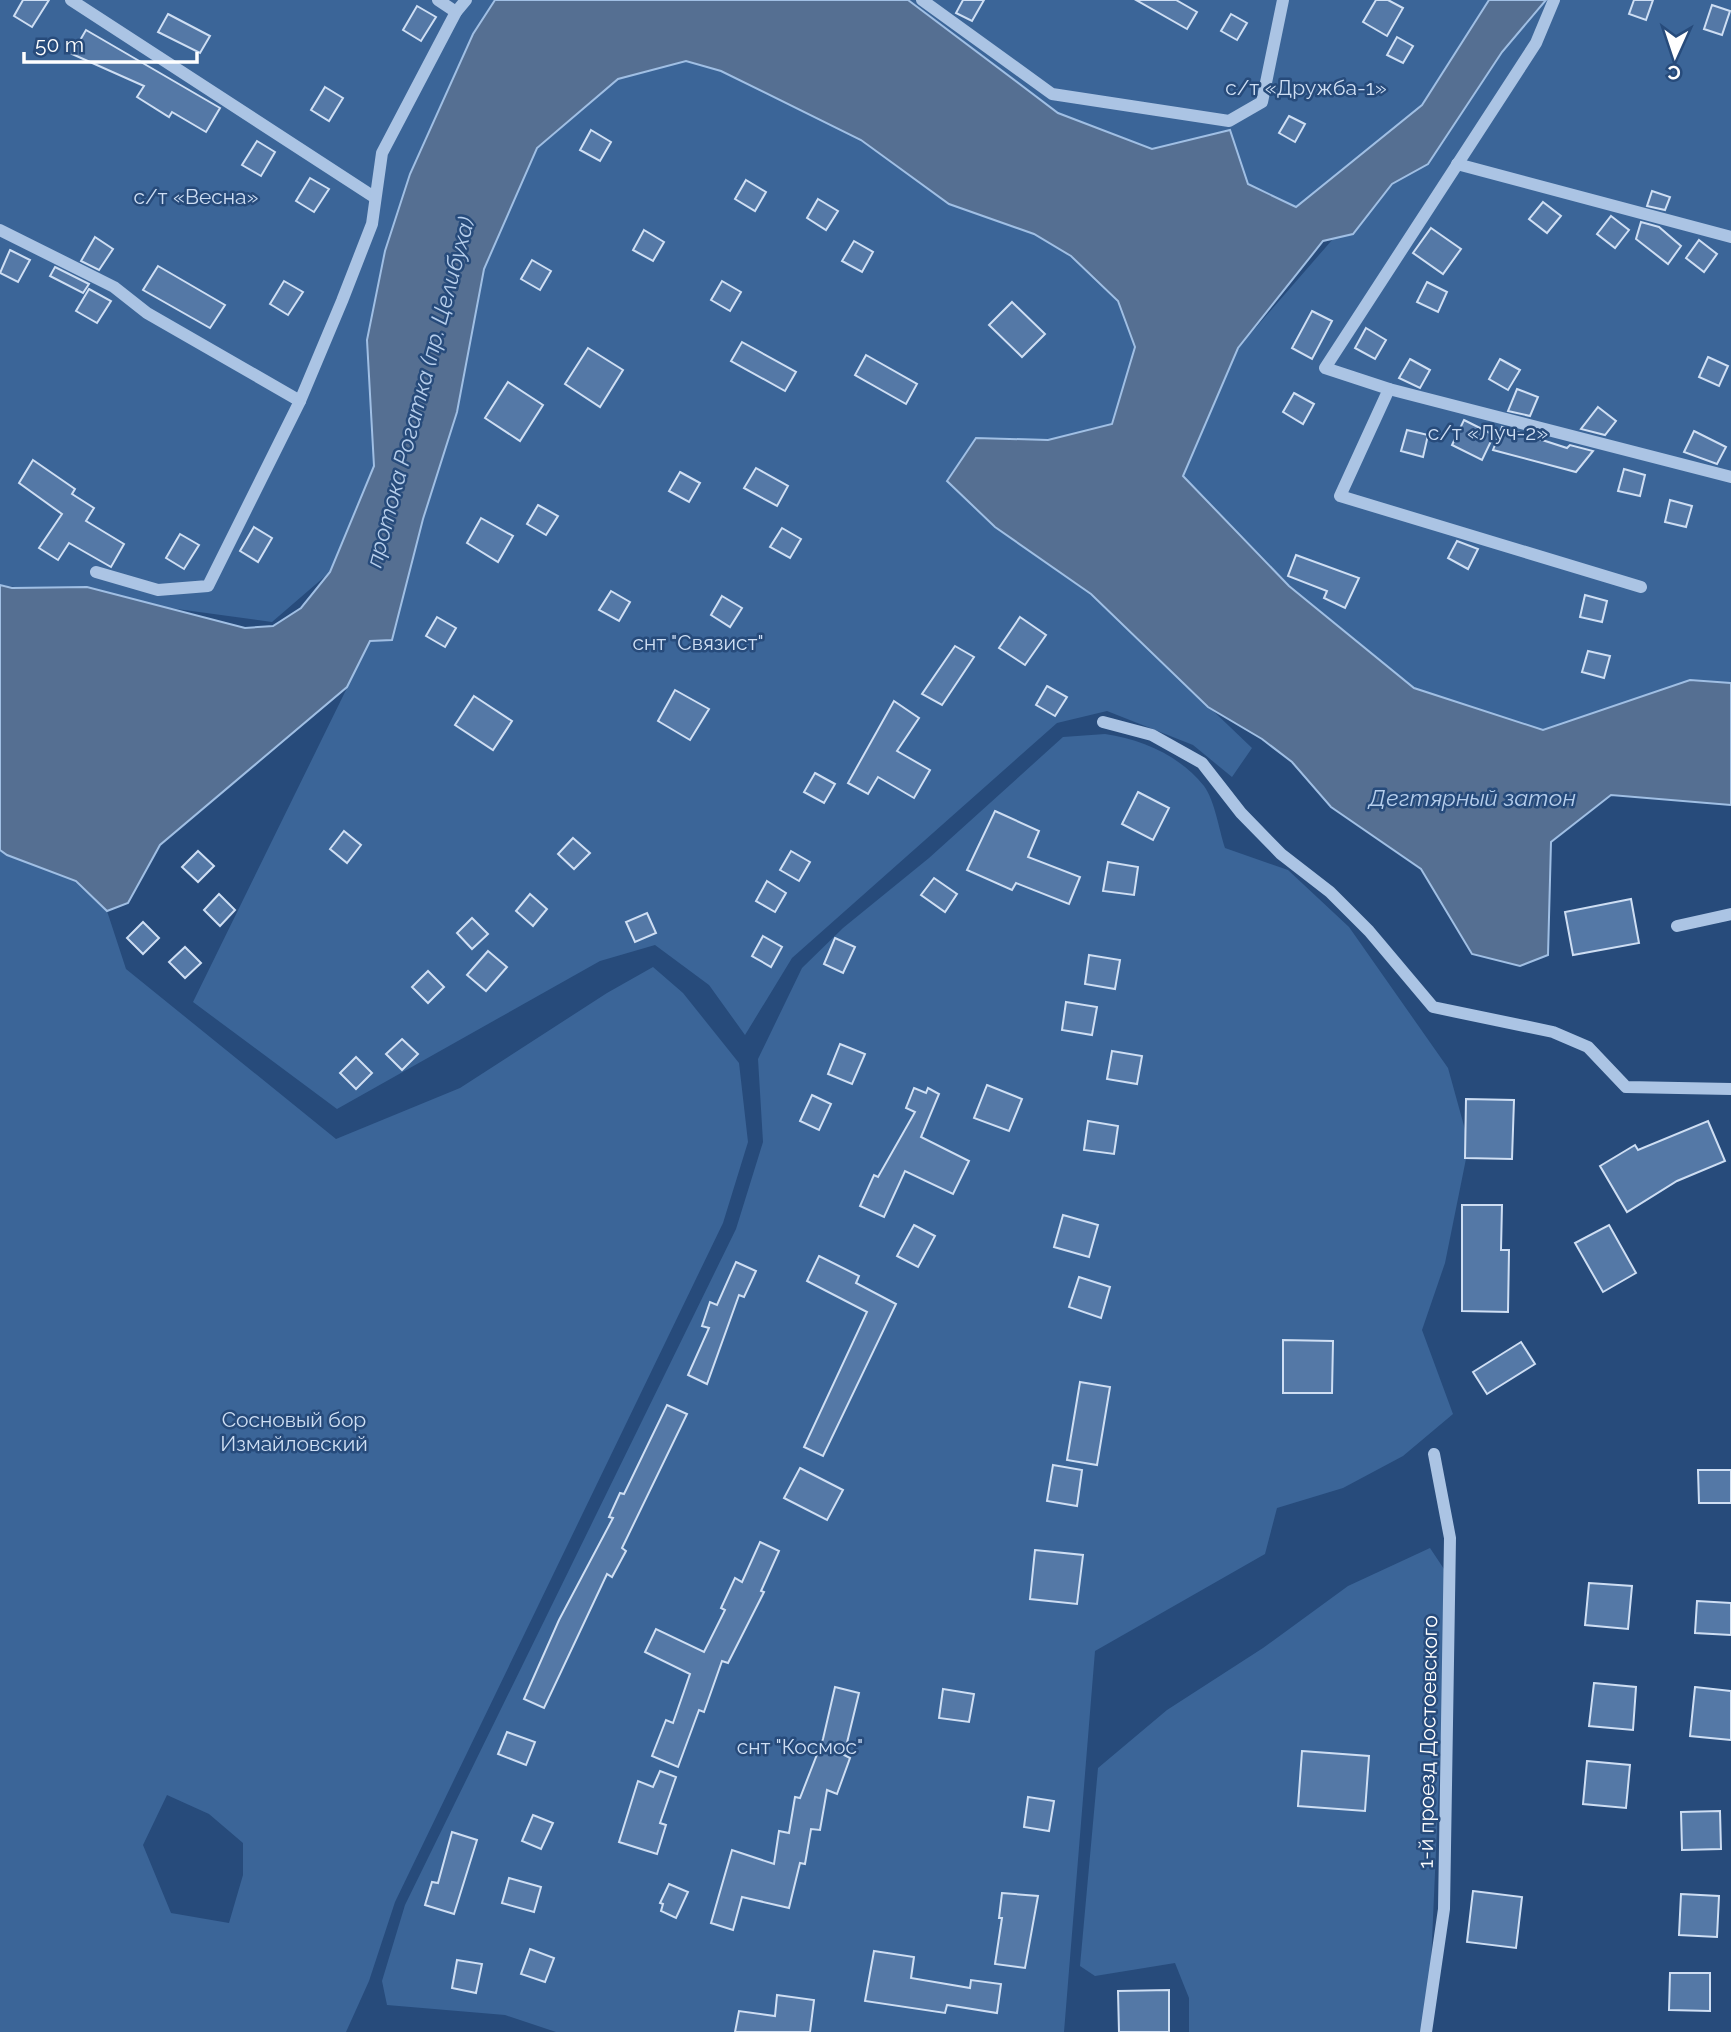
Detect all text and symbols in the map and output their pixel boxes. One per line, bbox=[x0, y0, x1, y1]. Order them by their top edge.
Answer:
scale bar bbox=[24, 21, 198, 65]
north arrow bbox=[1640, 21, 1710, 91]
text: 50 m bbox=[35, 32, 84, 57]
text: С bbox=[1667, 62, 1681, 84]
park label: с/т «Дружба-1» bbox=[1225, 75, 1387, 100]
park label: с/т «Весна» bbox=[134, 184, 259, 209]
water label: протока Рогатка (пр. Целибуха) bbox=[360, 214, 479, 570]
park label: с/т «Луч-2» bbox=[1428, 420, 1548, 445]
park label: снт "Связист" bbox=[632, 630, 764, 655]
water label: Дегтярный затон bbox=[1367, 784, 1576, 811]
park label: Сосновый бор Измайловский bbox=[220, 1407, 368, 1456]
street label: 1-й проезд Достоевского bbox=[1413, 1615, 1442, 1869]
park label: снт "Космос" bbox=[737, 1734, 863, 1759]

